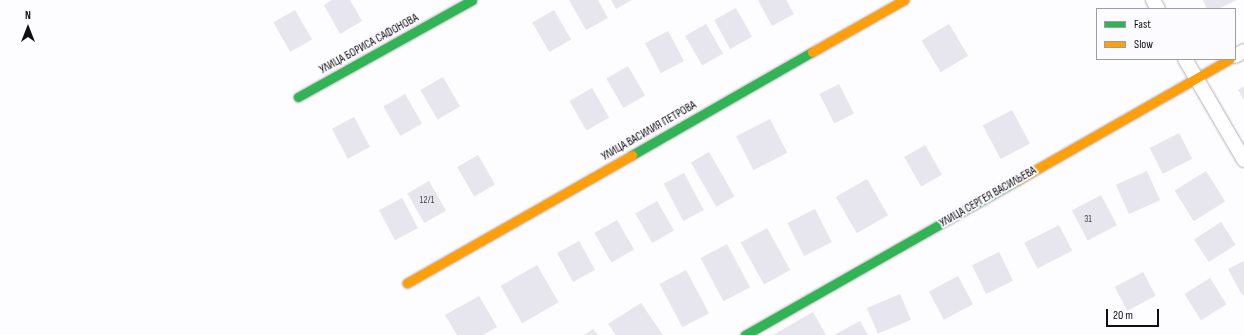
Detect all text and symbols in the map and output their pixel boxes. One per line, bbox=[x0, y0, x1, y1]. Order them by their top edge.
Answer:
north arrow bbox=[8, 8, 48, 48]
legend bbox=[1096, 8, 1236, 60]
text: N bbox=[25, 9, 31, 22]
street label: УЛИЦА БОРИСА САФОНОВА bbox=[317, 11, 421, 77]
text: Fast bbox=[1134, 17, 1151, 32]
text: Slow bbox=[1134, 37, 1153, 52]
street label: УЛИЦА ВАСИЛИЯ ПЕТРОВА bbox=[599, 98, 699, 164]
street label: УЛИЦА СЕРГЕЯ ВАСИЛЬЕВА bbox=[937, 163, 1039, 231]
house number: 12/1 bbox=[420, 195, 434, 207]
house number: 31 bbox=[1084, 214, 1092, 226]
scale bar bbox=[1108, 301, 1161, 327]
text: 20 m bbox=[1113, 308, 1133, 323]

